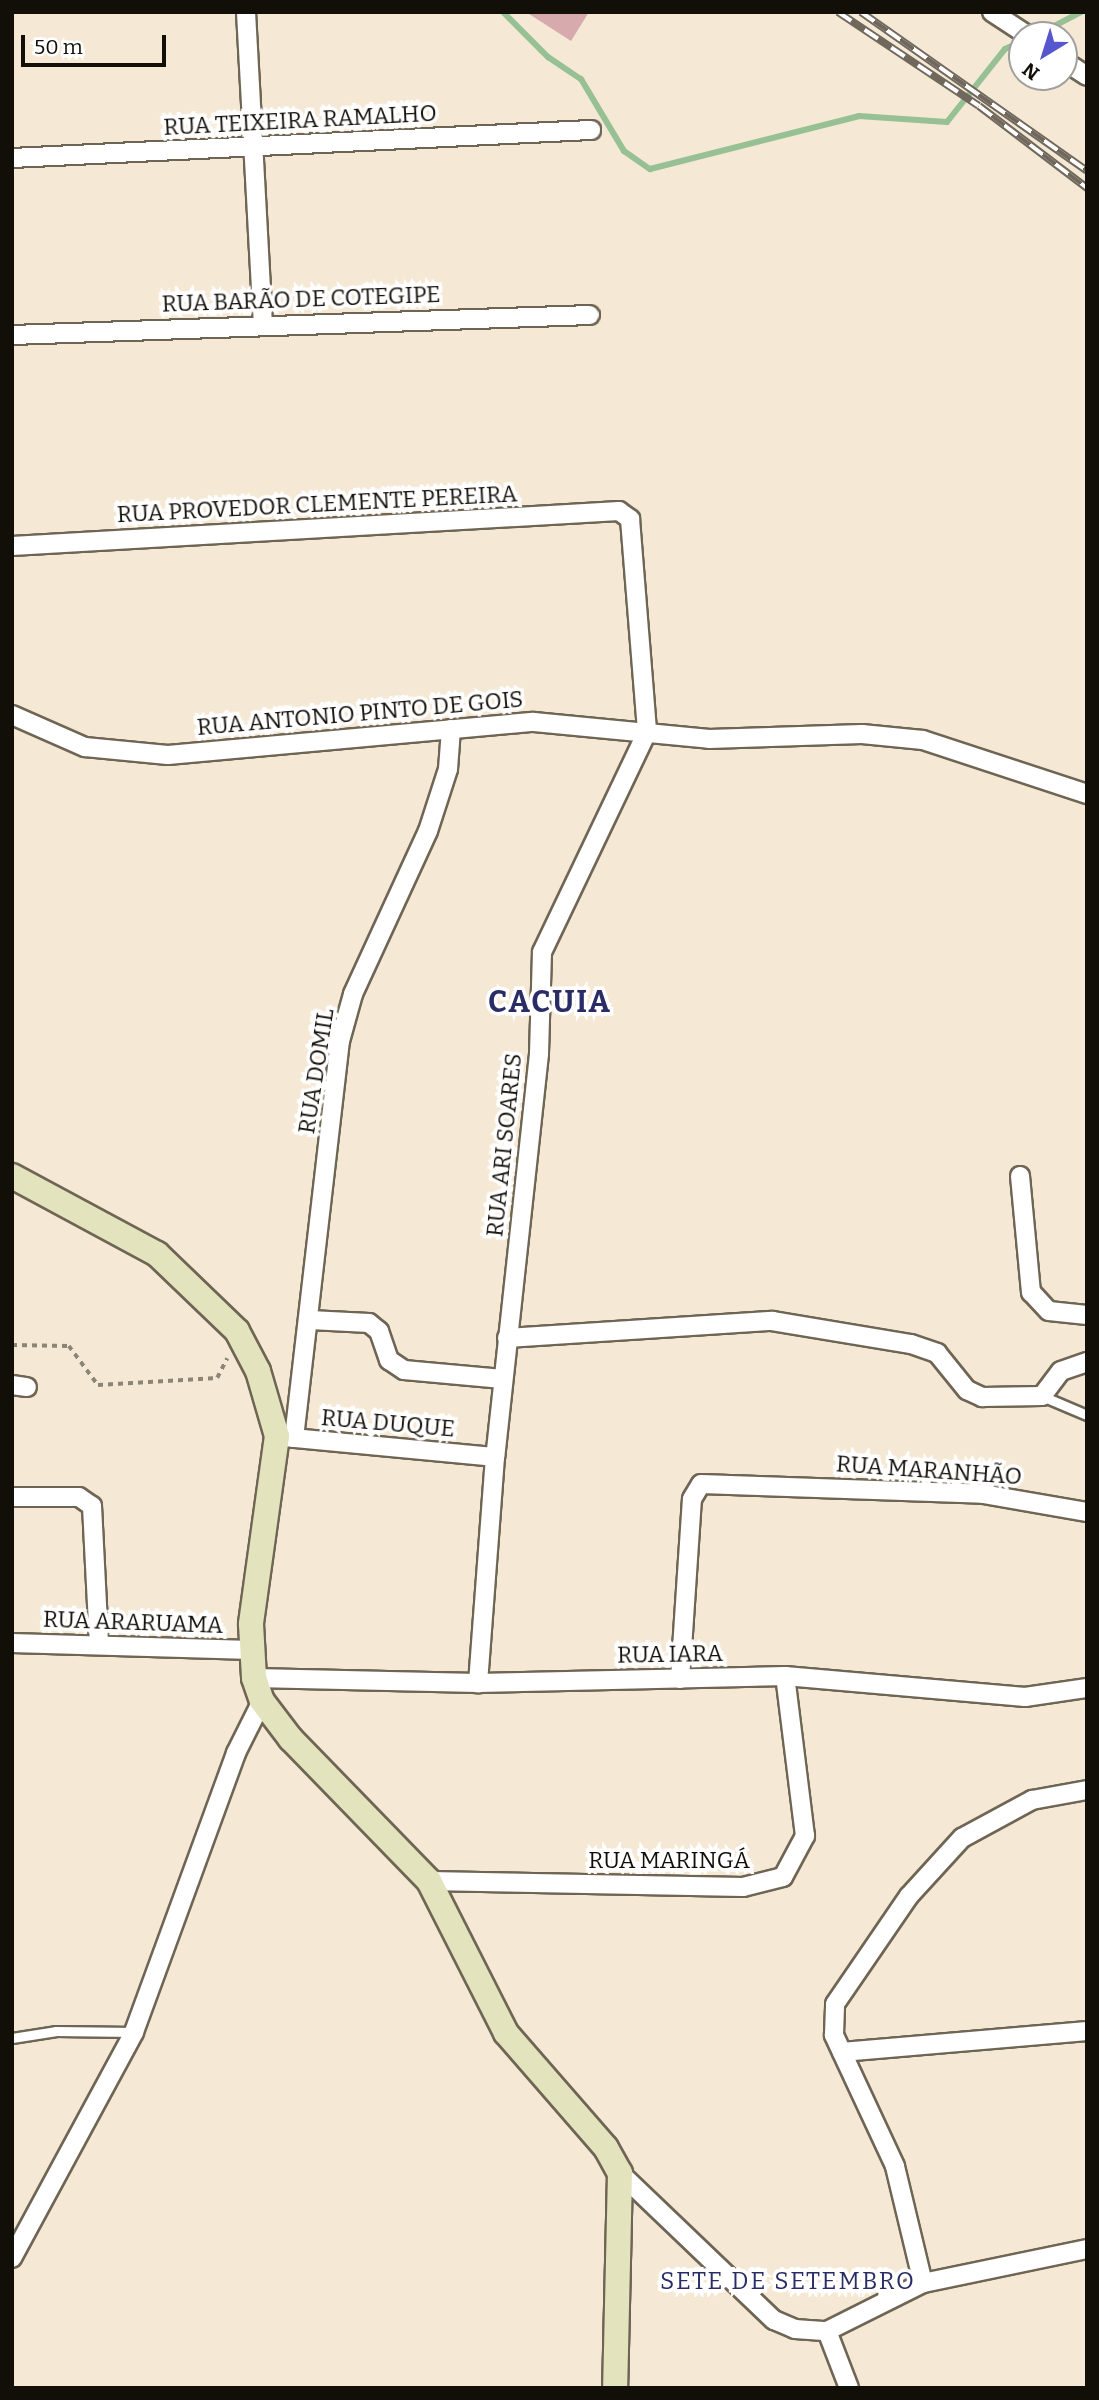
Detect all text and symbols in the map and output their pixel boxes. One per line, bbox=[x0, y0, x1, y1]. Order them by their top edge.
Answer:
scale bar bbox=[24, 21, 170, 65]
north arrow bbox=[1008, 21, 1078, 91]
text: 50 m bbox=[34, 34, 83, 60]
text: N bbox=[1018, 58, 1044, 85]
street label: RUA TEIXEIRA RAMALHO bbox=[163, 99, 437, 141]
street label: RUA BARÃO DE COTEGIPE bbox=[161, 280, 441, 318]
street label: RUA PROVEDOR CLEMENTE PEREIRA bbox=[116, 480, 518, 528]
street label: RUA ANTONIO PINTO DE GOIS bbox=[196, 685, 524, 741]
district label: CACUIA bbox=[489, 984, 611, 1020]
street label: RUA DOMIL bbox=[292, 1006, 340, 1136]
street label: RUA ARI SOARES bbox=[481, 1052, 527, 1238]
street label: RUA DUQUE bbox=[320, 1403, 456, 1443]
street label: RUA MARANHÃO bbox=[835, 1450, 1023, 1490]
street label: RUA ARARUAMA bbox=[43, 1605, 223, 1639]
street label: RUA IARA bbox=[617, 1639, 723, 1669]
street label: RUA MARINGÁ bbox=[588, 1846, 750, 1874]
district label: SETE DE SETEMBRO bbox=[662, 2268, 914, 2296]

